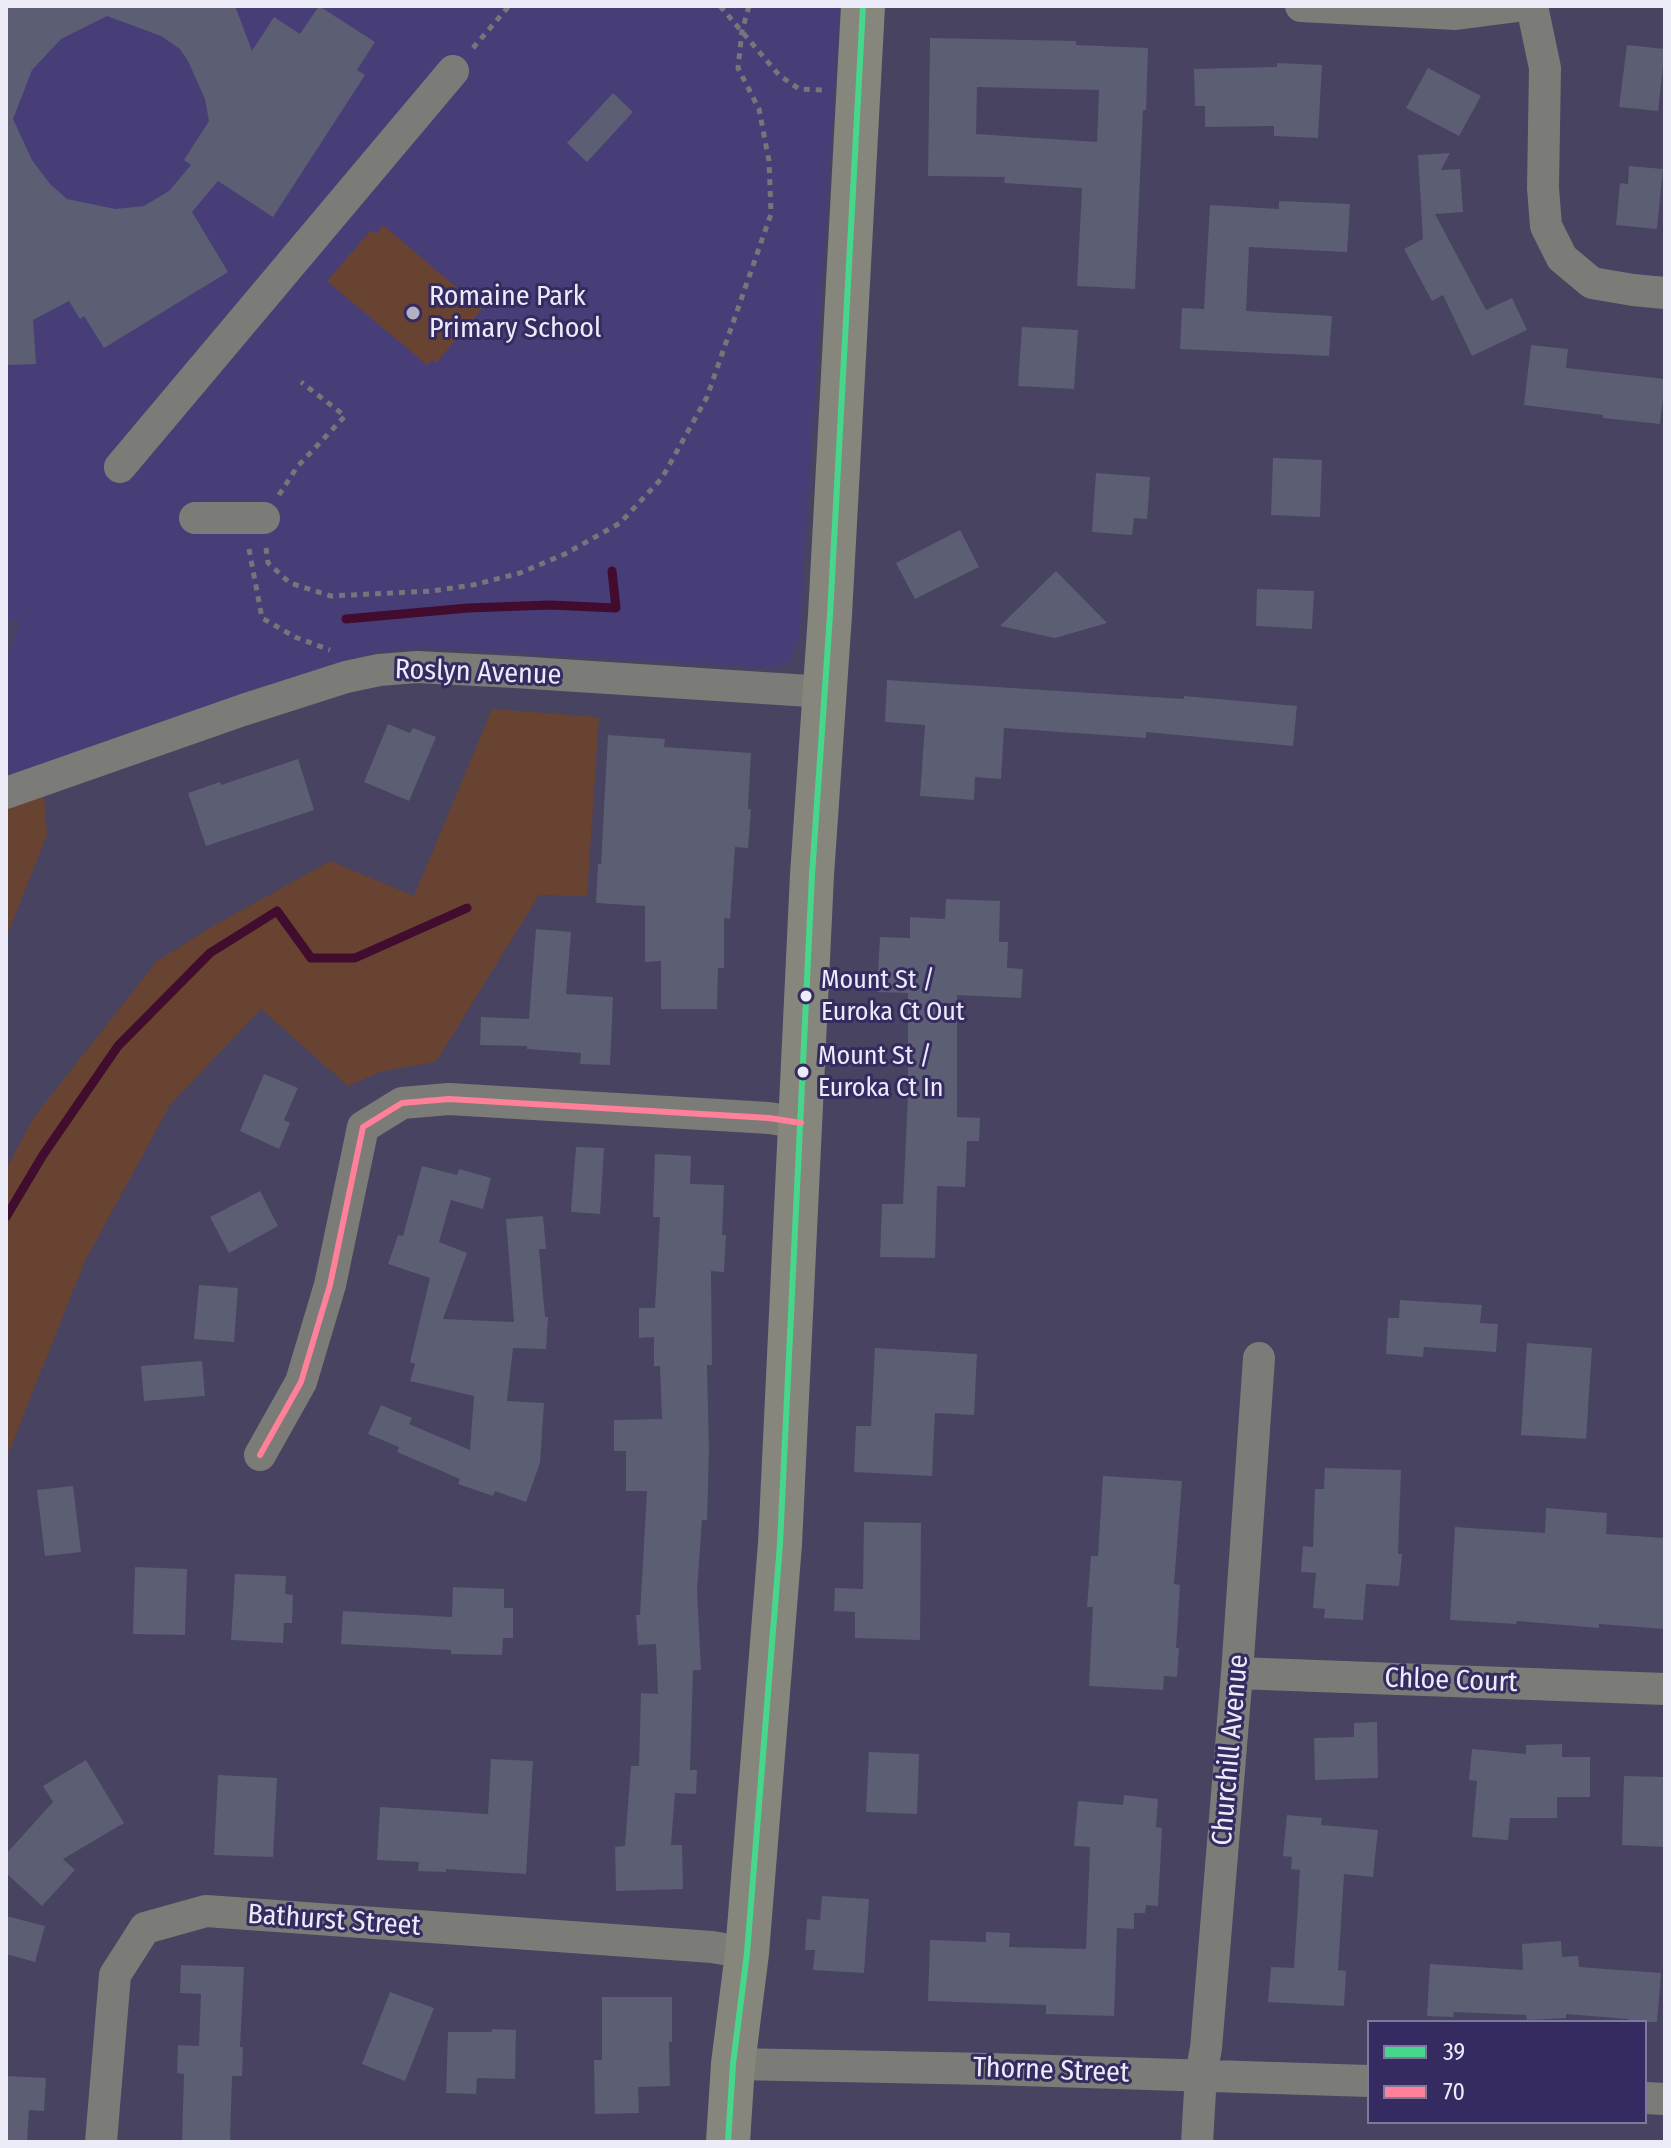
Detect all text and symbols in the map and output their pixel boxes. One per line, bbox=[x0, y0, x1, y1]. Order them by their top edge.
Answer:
place label: Romaine Park Primary School bbox=[429, 280, 601, 346]
marker: Romaine Park Primary School bbox=[404, 304, 422, 322]
street label: Roslyn Avenue bbox=[394, 653, 562, 693]
place label: Mount St / Euroka Ct Out bbox=[821, 965, 964, 1026]
marker: Mount St / Euroka Ct Out bbox=[798, 988, 814, 1004]
place label: Mount St / Euroka Ct In bbox=[818, 1041, 944, 1102]
marker: Mount St / Euroka Ct In bbox=[795, 1064, 811, 1080]
street label: Churchill Avenue bbox=[1206, 1653, 1256, 1847]
street label: Chloe Court bbox=[1384, 1662, 1518, 1700]
street label: Bathurst Street bbox=[246, 1898, 422, 1944]
legend bbox=[1367, 2020, 1647, 2124]
text: 39 bbox=[1443, 2038, 1465, 2066]
street label: Thorne Street bbox=[972, 2051, 1130, 2091]
text: 70 bbox=[1443, 2078, 1465, 2106]

